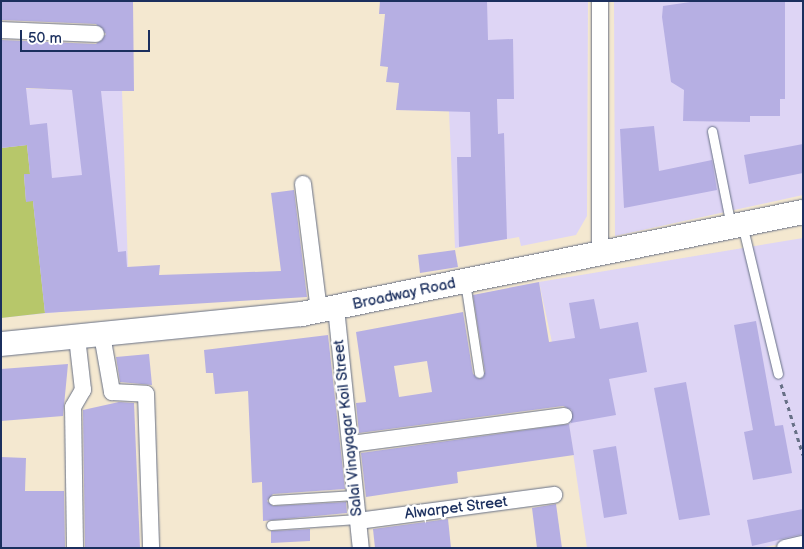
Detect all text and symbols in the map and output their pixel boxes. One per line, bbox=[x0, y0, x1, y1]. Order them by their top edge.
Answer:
scale bar bbox=[22, 20, 152, 52]
text: 50 m bbox=[28, 29, 62, 48]
street label: Broadway Road bbox=[350, 274, 458, 314]
street label: Salai Vinayagar Koil Street bbox=[330, 338, 366, 518]
street label: Alwarpet Street bbox=[403, 493, 509, 523]

